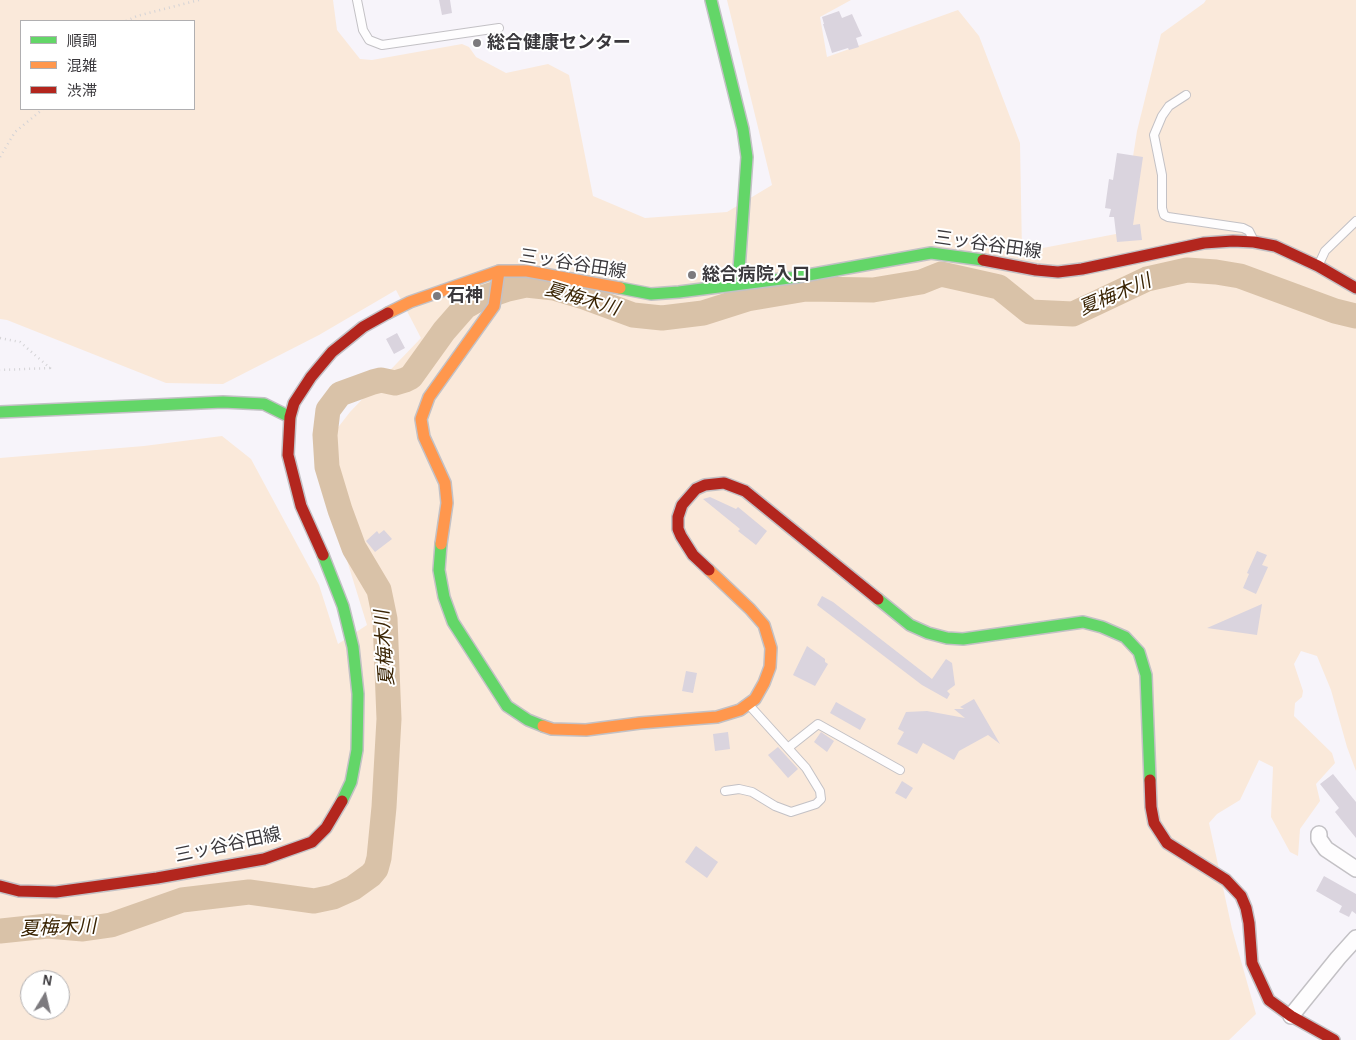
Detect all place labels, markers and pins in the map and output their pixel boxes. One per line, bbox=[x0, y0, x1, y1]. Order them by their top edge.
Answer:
place label: 総合健康センター bbox=[487, 32, 631, 54]
marker: 総合健康センター bbox=[471, 37, 483, 49]
place label: 総合病院入口 bbox=[702, 264, 810, 286]
marker: 総合病院入口 bbox=[686, 269, 698, 281]
place label: 石神 bbox=[447, 285, 483, 307]
marker: 石神 bbox=[431, 290, 443, 302]

